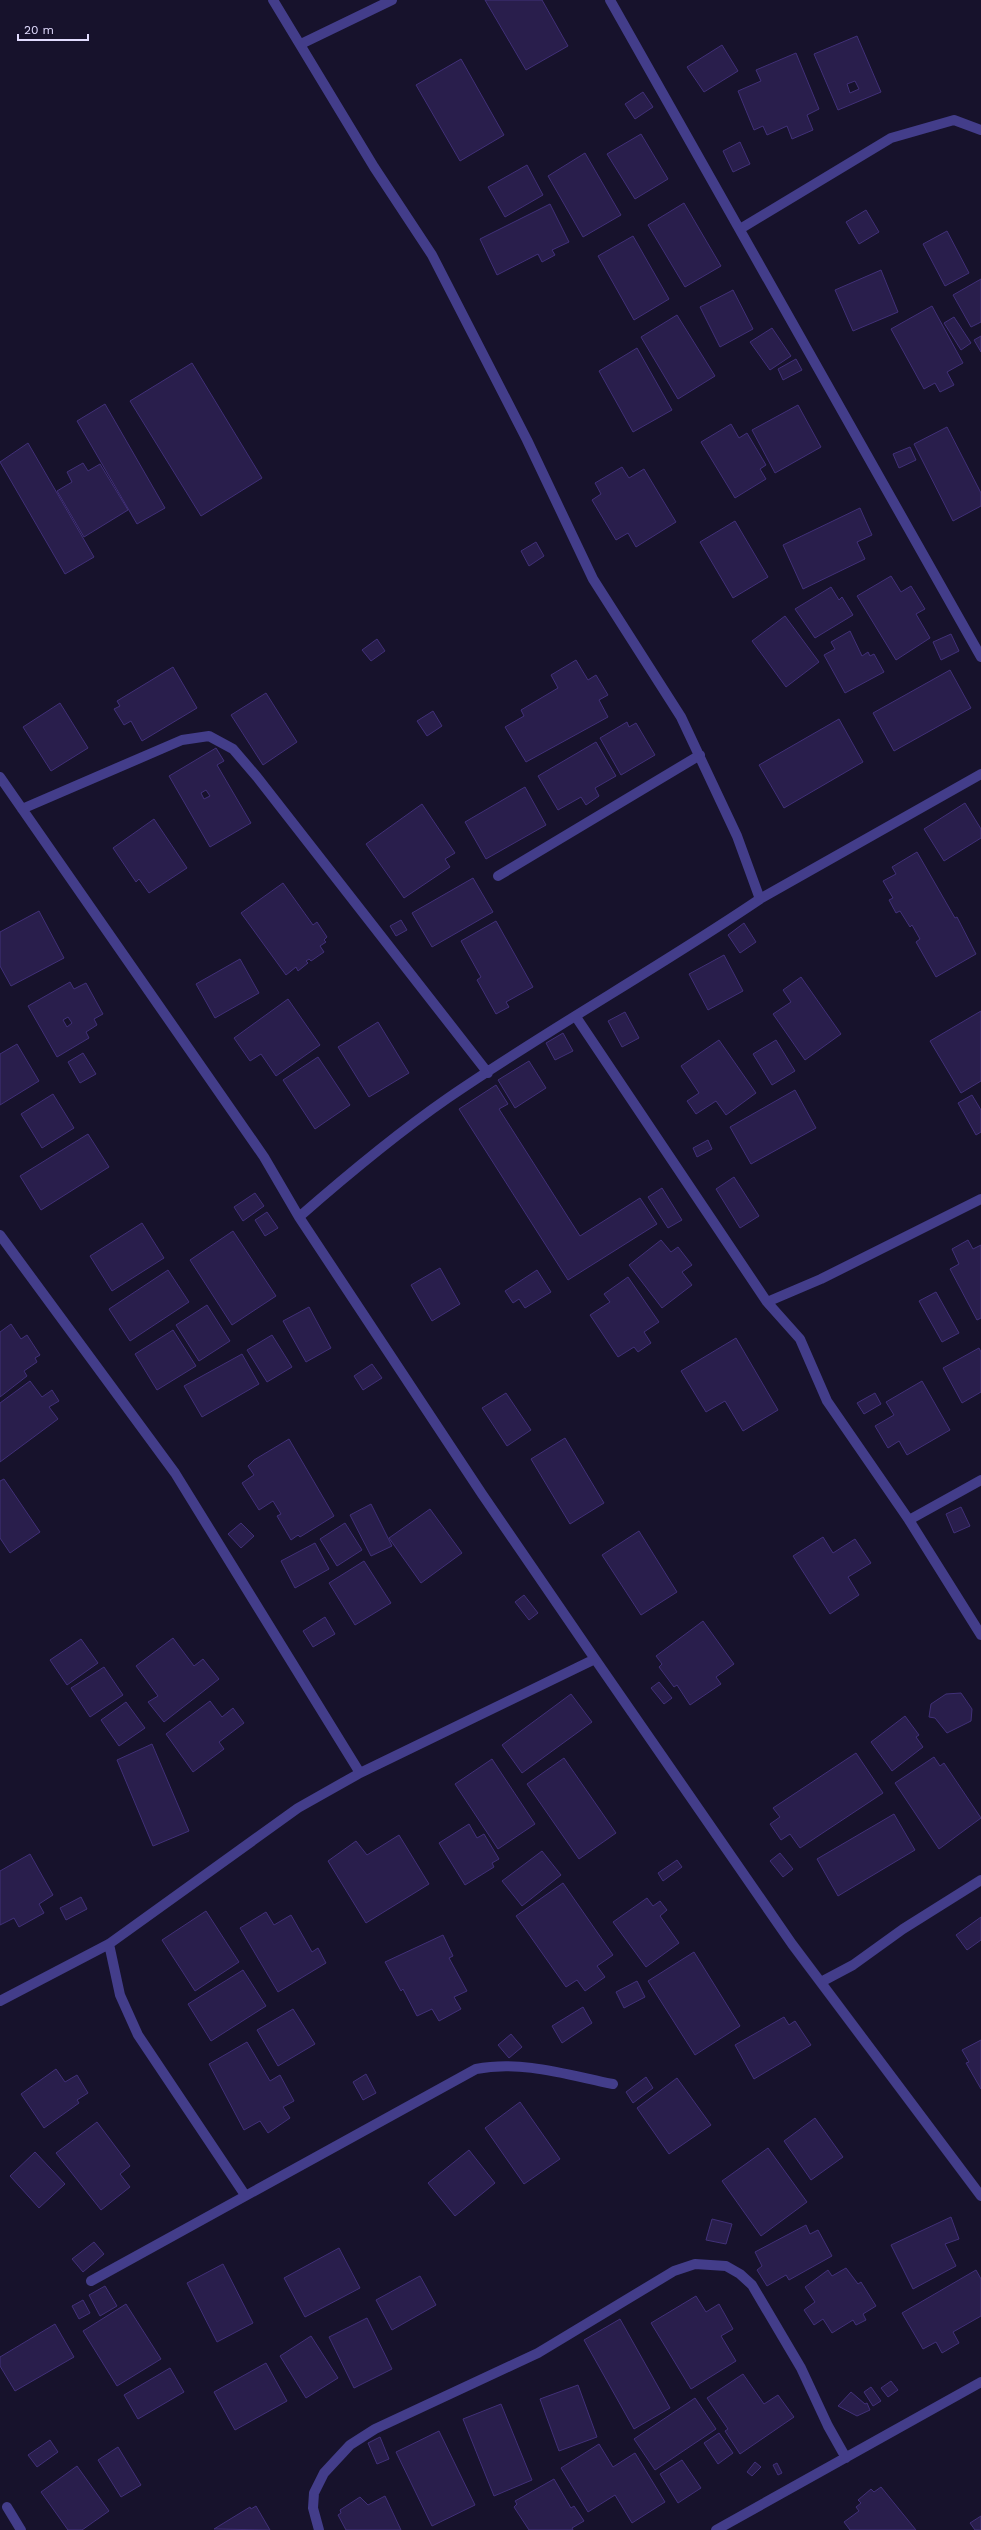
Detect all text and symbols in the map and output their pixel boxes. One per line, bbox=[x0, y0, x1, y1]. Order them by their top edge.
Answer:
scale bar bbox=[18, 16, 88, 42]
text: 20 m bbox=[24, 23, 54, 37]

